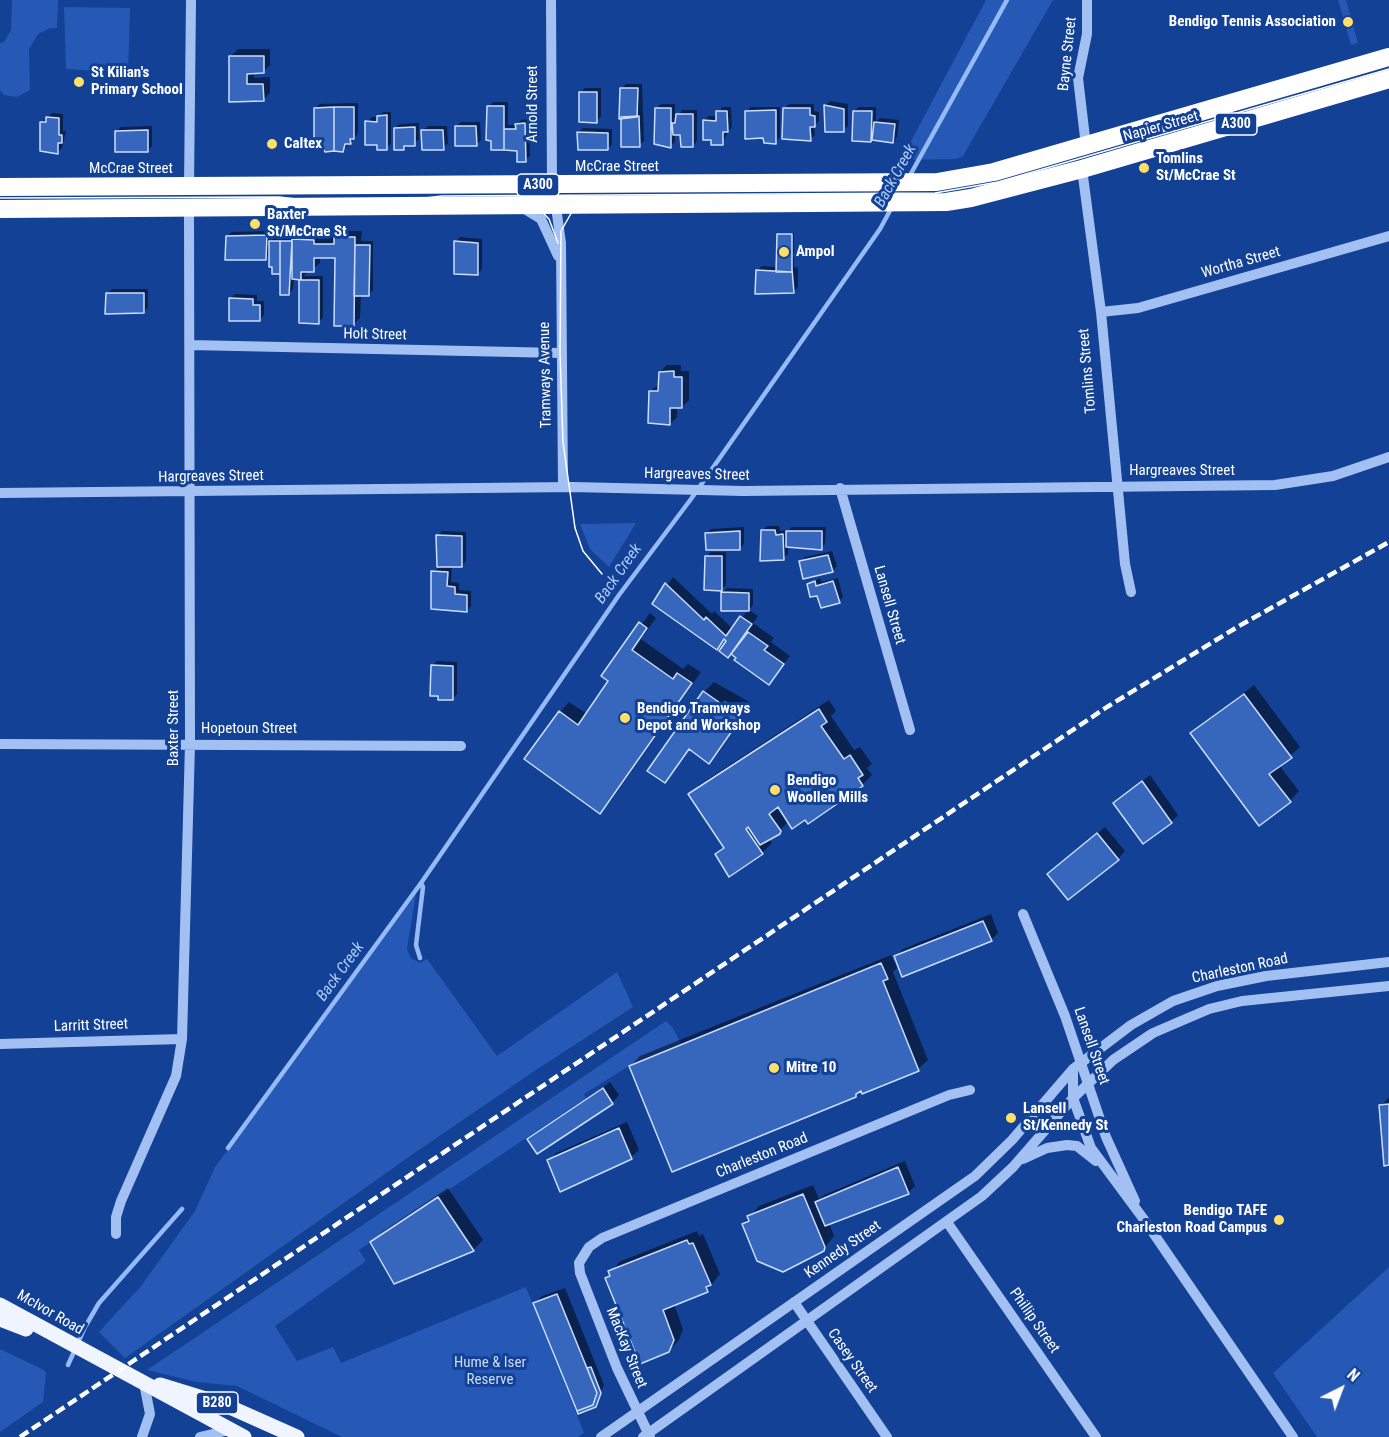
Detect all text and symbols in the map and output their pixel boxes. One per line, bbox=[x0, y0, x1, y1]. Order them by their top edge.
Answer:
place label: Bendigo Tennis Association bbox=[1169, 13, 1336, 31]
marker: Bendigo Tennis Association bbox=[1341, 15, 1355, 29]
street label: Bayne Street bbox=[1055, 16, 1081, 92]
place label: St Kilian's Primary School bbox=[91, 64, 183, 99]
street label: Arnold Street bbox=[524, 65, 542, 143]
marker: St Kilian's Primary School bbox=[72, 75, 86, 89]
street label: Napier Street bbox=[1121, 108, 1201, 146]
road number: A300 bbox=[1215, 113, 1257, 135]
place label: Caltex bbox=[284, 135, 322, 153]
marker: Caltex bbox=[265, 137, 279, 151]
water label: Back Creek bbox=[871, 141, 921, 211]
place label: Tomlins St/McCrae St bbox=[1156, 150, 1236, 185]
street label: McCrae Street bbox=[575, 158, 659, 176]
street label: McCrae Street bbox=[89, 160, 173, 178]
marker: Tomlins St/McCrae St bbox=[1137, 161, 1151, 175]
road number: A300 bbox=[517, 174, 559, 196]
place label: Baxter St/McCrae St bbox=[267, 206, 347, 241]
marker: Baxter St/McCrae St bbox=[248, 217, 262, 231]
place label: Ampol bbox=[796, 243, 834, 261]
street label: Wortha Street bbox=[1200, 243, 1282, 283]
marker: Ampol bbox=[777, 245, 791, 259]
street label: Tramways Avenue bbox=[536, 322, 556, 428]
street label: Holt Street bbox=[343, 325, 407, 345]
street label: Tomlins Street bbox=[1075, 328, 1101, 414]
street label: Hargreaves Street bbox=[1129, 462, 1235, 480]
street label: Hargreaves Street bbox=[644, 465, 750, 485]
street label: Hargreaves Street bbox=[158, 467, 264, 487]
water label: Back Creek bbox=[591, 540, 647, 608]
street label: Lansell Street bbox=[869, 564, 909, 646]
street label: Baxter Street bbox=[165, 690, 183, 766]
place label: Bendigo Tramways Depot and Workshop bbox=[637, 700, 761, 735]
marker: Bendigo Tramways Depot and Workshop bbox=[618, 711, 632, 725]
street label: Hopetoun Street bbox=[201, 720, 297, 738]
place label: Bendigo Woollen Mills bbox=[787, 772, 868, 807]
marker: Bendigo Woollen Mills bbox=[768, 783, 782, 797]
water label: Back Creek bbox=[313, 939, 369, 1005]
street label: Charleston Road bbox=[1190, 950, 1290, 988]
street label: Lansell Street bbox=[1069, 1005, 1113, 1087]
street label: Larritt Street bbox=[54, 1016, 128, 1036]
place label: Mitre 10 bbox=[786, 1059, 836, 1077]
marker: Mitre 10 bbox=[767, 1061, 781, 1075]
place label: Lansell St/Kennedy St bbox=[1023, 1100, 1108, 1135]
marker: Lansell St/Kennedy St bbox=[1004, 1111, 1018, 1125]
street label: Charleston Road bbox=[713, 1129, 811, 1183]
place label: Bendigo TAFE Charleston Road Campus bbox=[1117, 1202, 1267, 1237]
marker: Bendigo TAFE Charleston Road Campus bbox=[1272, 1213, 1286, 1227]
street label: Kennedy Street bbox=[801, 1217, 885, 1283]
street label: Phillip Street bbox=[1005, 1285, 1063, 1357]
street label: McIvor Road bbox=[13, 1287, 87, 1339]
street label: MacKay Street bbox=[602, 1305, 650, 1391]
street label: Casey Street bbox=[823, 1325, 881, 1397]
park label: Hume & Iser Reserve bbox=[454, 1354, 526, 1389]
north arrow bbox=[1311, 1359, 1371, 1419]
text: N bbox=[1343, 1365, 1363, 1386]
road number: B280 bbox=[196, 1392, 238, 1414]

